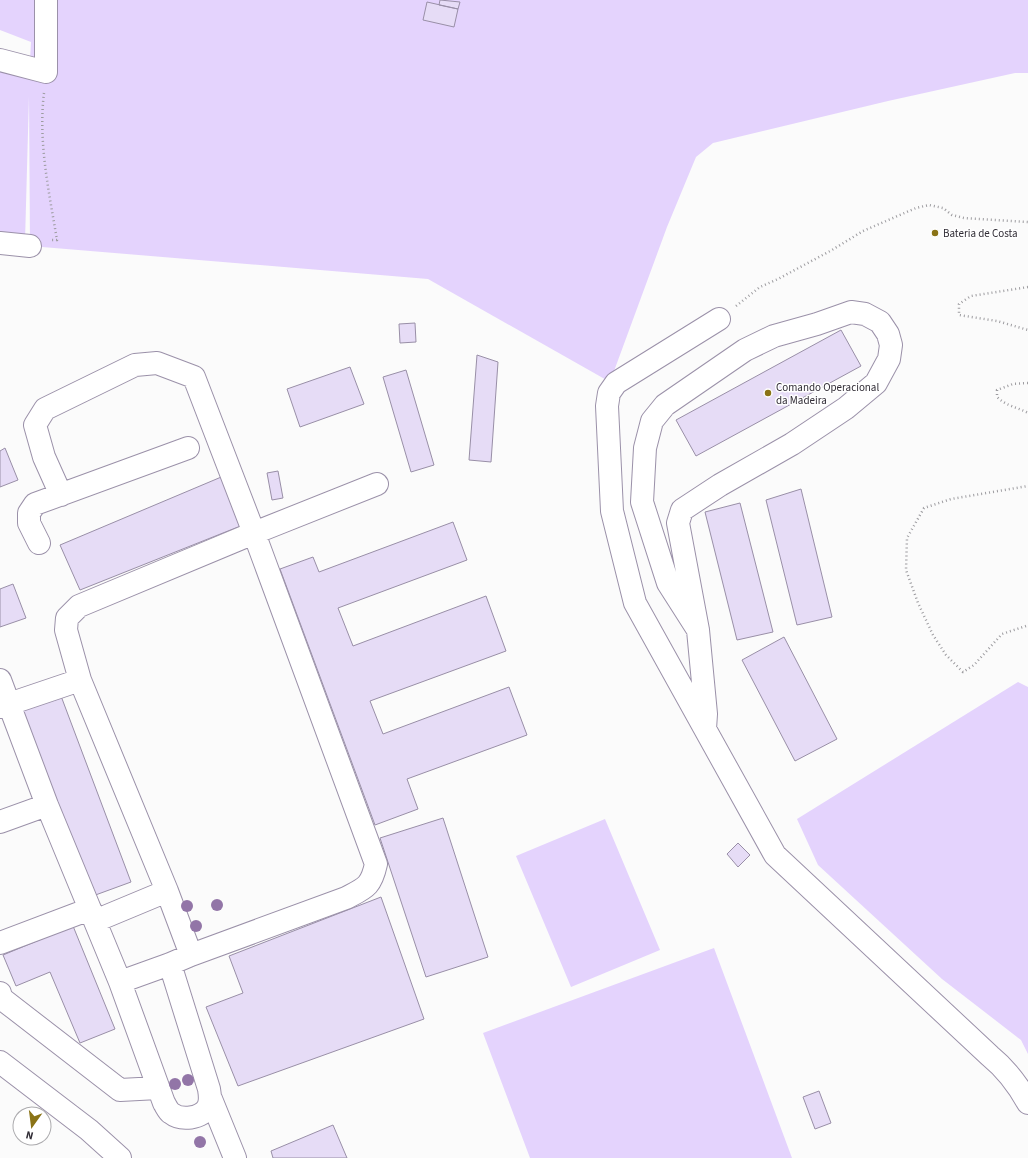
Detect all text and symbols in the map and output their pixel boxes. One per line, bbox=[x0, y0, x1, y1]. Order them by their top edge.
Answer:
place label: Bateria de Costa bbox=[943, 226, 1018, 241]
marker: Bateria de Costa bbox=[930, 228, 940, 238]
place label: Comando Operacional da Madeira bbox=[776, 380, 879, 408]
marker: Comando Operacional da Madeira bbox=[763, 388, 773, 398]
north arrow bbox=[12, 1106, 52, 1146]
text: N bbox=[24, 1127, 35, 1143]

